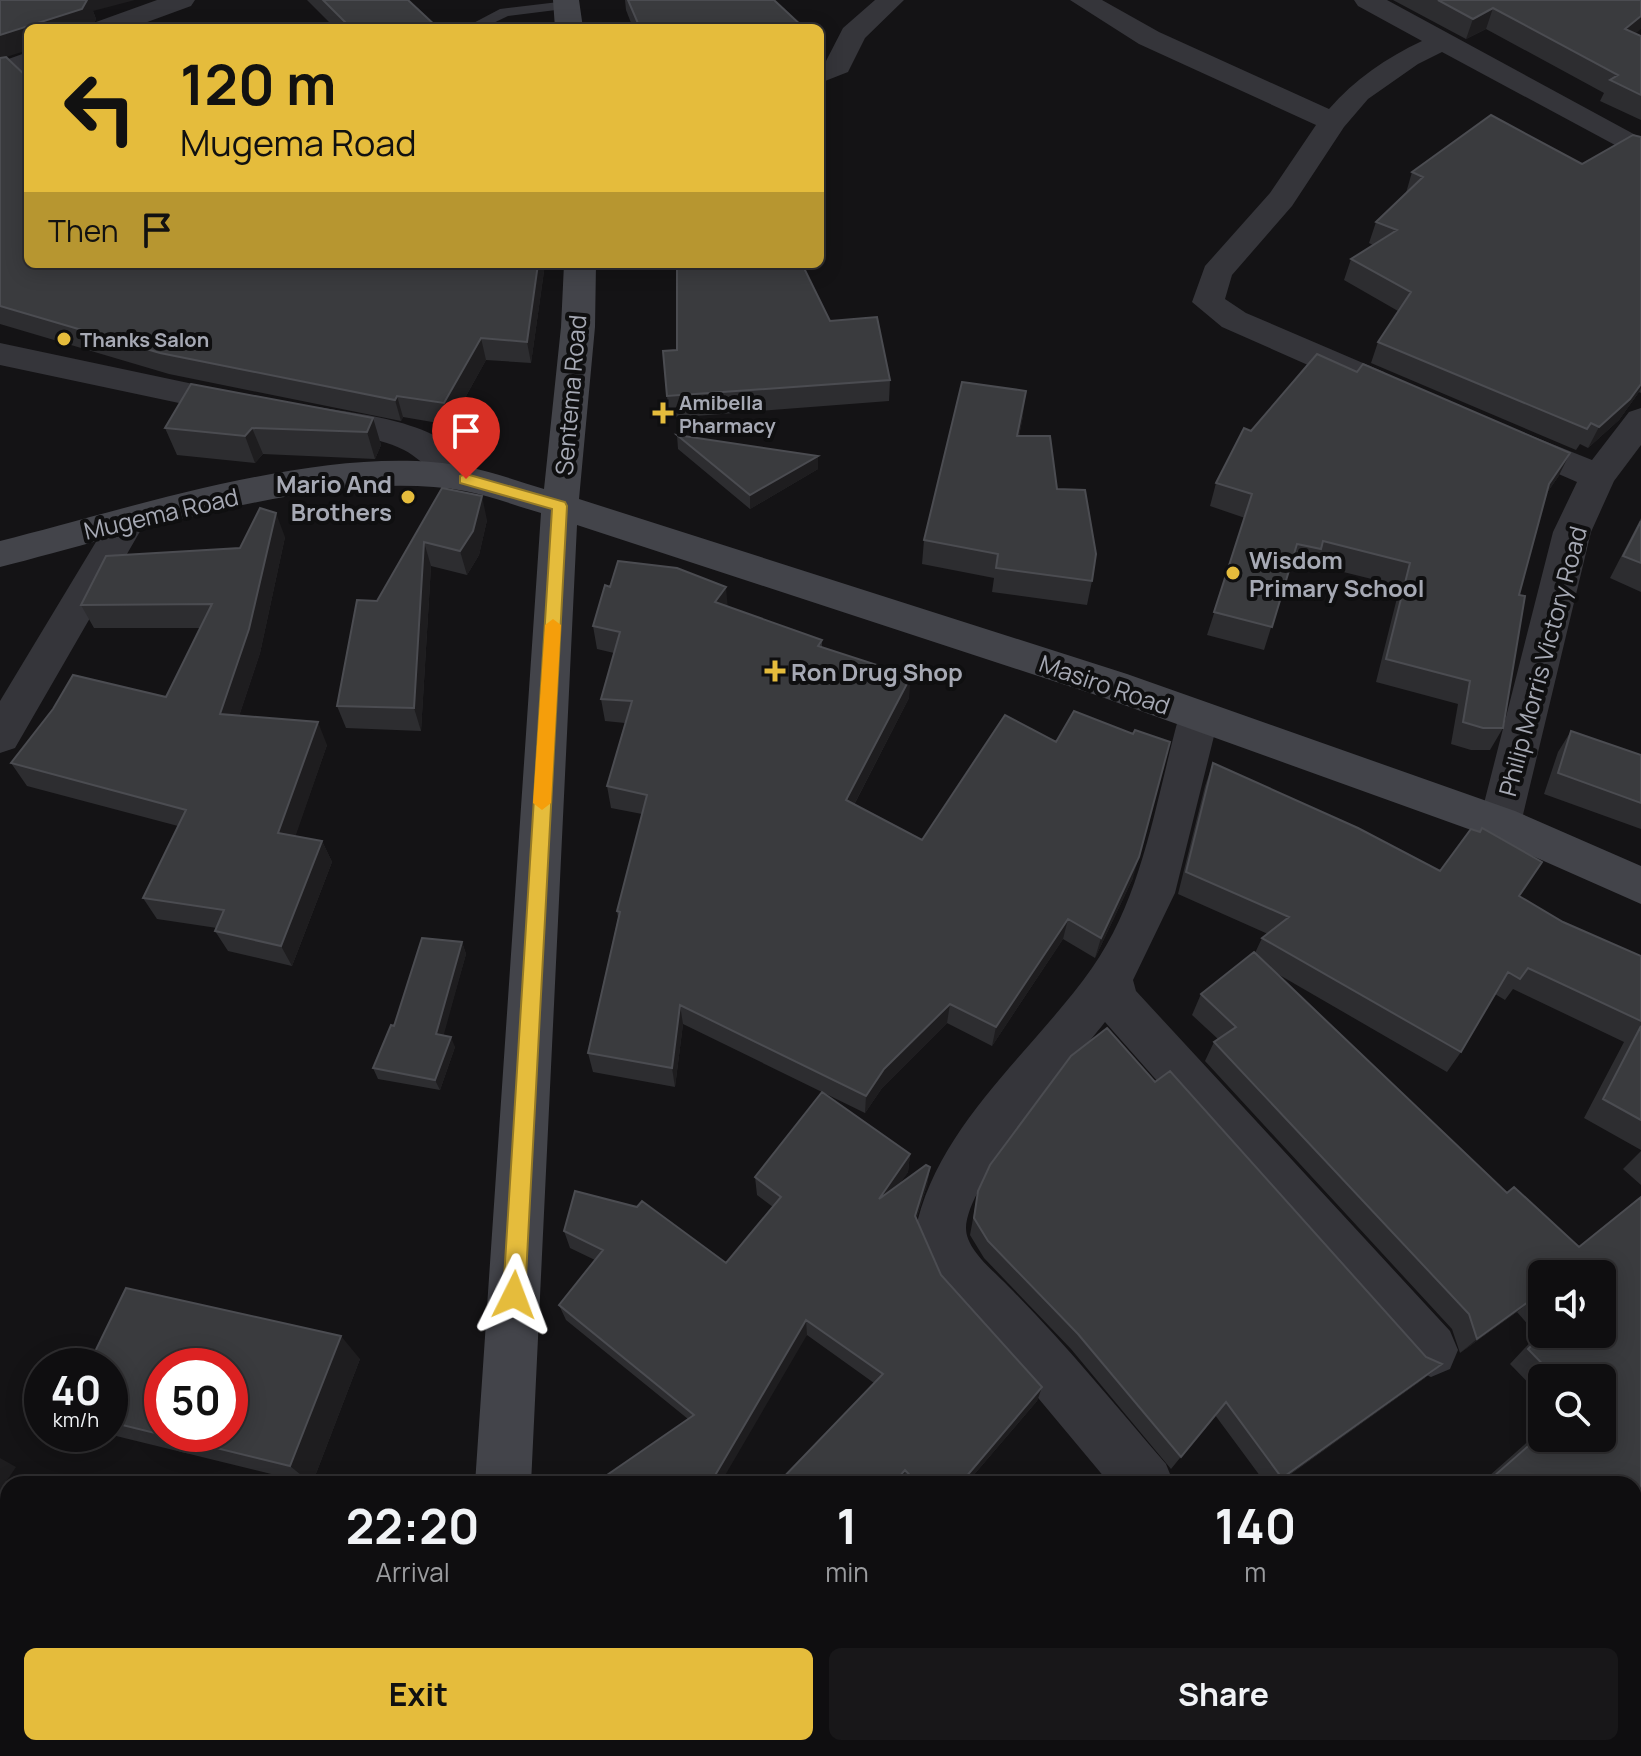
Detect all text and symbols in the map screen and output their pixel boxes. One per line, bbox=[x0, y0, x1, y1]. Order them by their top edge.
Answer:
text: 120 m bbox=[180, 45, 336, 122]
icon: left bbox=[48, 56, 152, 160]
text: Mugema Road bbox=[180, 118, 417, 167]
icon: arrive bbox=[135, 208, 179, 252]
text: Then bbox=[48, 210, 119, 251]
street label: Sentema Road bbox=[547, 313, 593, 477]
place label: Thanks Salon bbox=[80, 326, 209, 353]
marker: Thanks Salon bbox=[55, 330, 73, 348]
place label: Amibella Pharmacy bbox=[679, 389, 776, 439]
pin bbox=[432, 397, 500, 479]
marker: Amibella Pharmacy bbox=[654, 404, 672, 422]
icon: arrive bbox=[444, 409, 488, 453]
place label: Mario And Brothers bbox=[276, 467, 392, 528]
street label: Mugema Road bbox=[80, 479, 242, 547]
marker: Mario And Brothers bbox=[399, 488, 417, 506]
street label: Philip Morris Victory Road bbox=[1490, 522, 1594, 800]
place label: Wisdom Primary School bbox=[1249, 543, 1424, 604]
marker: Wisdom Primary School bbox=[1224, 564, 1242, 582]
street label: Masiro Road bbox=[1035, 646, 1175, 722]
place label: Ron Drug Shop bbox=[791, 655, 963, 688]
marker: Ron Drug Shop bbox=[766, 662, 784, 680]
position arrow bbox=[472, 1253, 556, 1337]
map controls bbox=[1528, 1260, 1616, 1452]
button: sound bbox=[1528, 1260, 1616, 1348]
speed limit sign: 50 bbox=[144, 1348, 248, 1452]
text: 40 bbox=[51, 1362, 101, 1417]
button: search bbox=[1528, 1364, 1616, 1452]
text: km/h bbox=[53, 1406, 99, 1433]
text: 22:20 bbox=[346, 1493, 479, 1558]
text: 1 bbox=[836, 1493, 857, 1558]
text: 140 bbox=[1214, 1493, 1296, 1558]
text: Arrival bbox=[375, 1554, 450, 1590]
text: min bbox=[825, 1554, 869, 1590]
text: m bbox=[1244, 1554, 1266, 1590]
button: Exit bbox=[24, 1648, 813, 1740]
button: Share bbox=[829, 1648, 1618, 1740]

